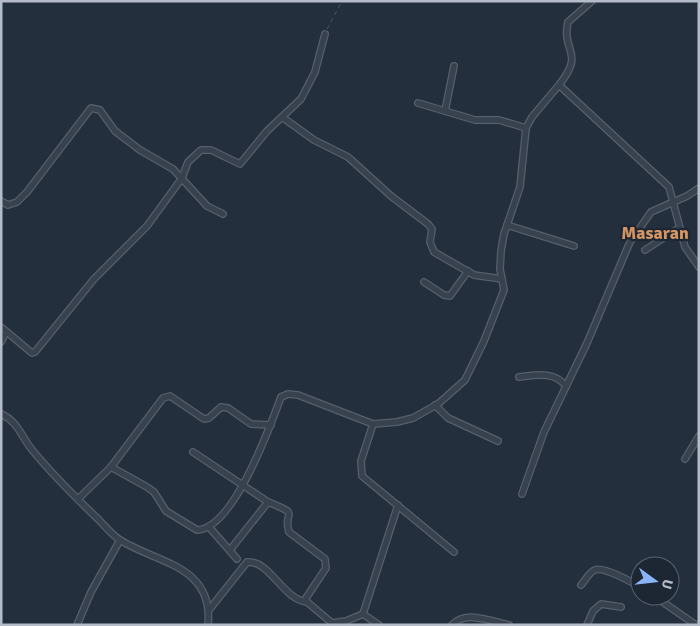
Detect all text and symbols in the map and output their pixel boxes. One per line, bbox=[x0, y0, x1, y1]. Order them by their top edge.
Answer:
district label: Masaran bbox=[621, 222, 689, 244]
north arrow bbox=[630, 556, 680, 606]
text: U bbox=[658, 577, 677, 591]

